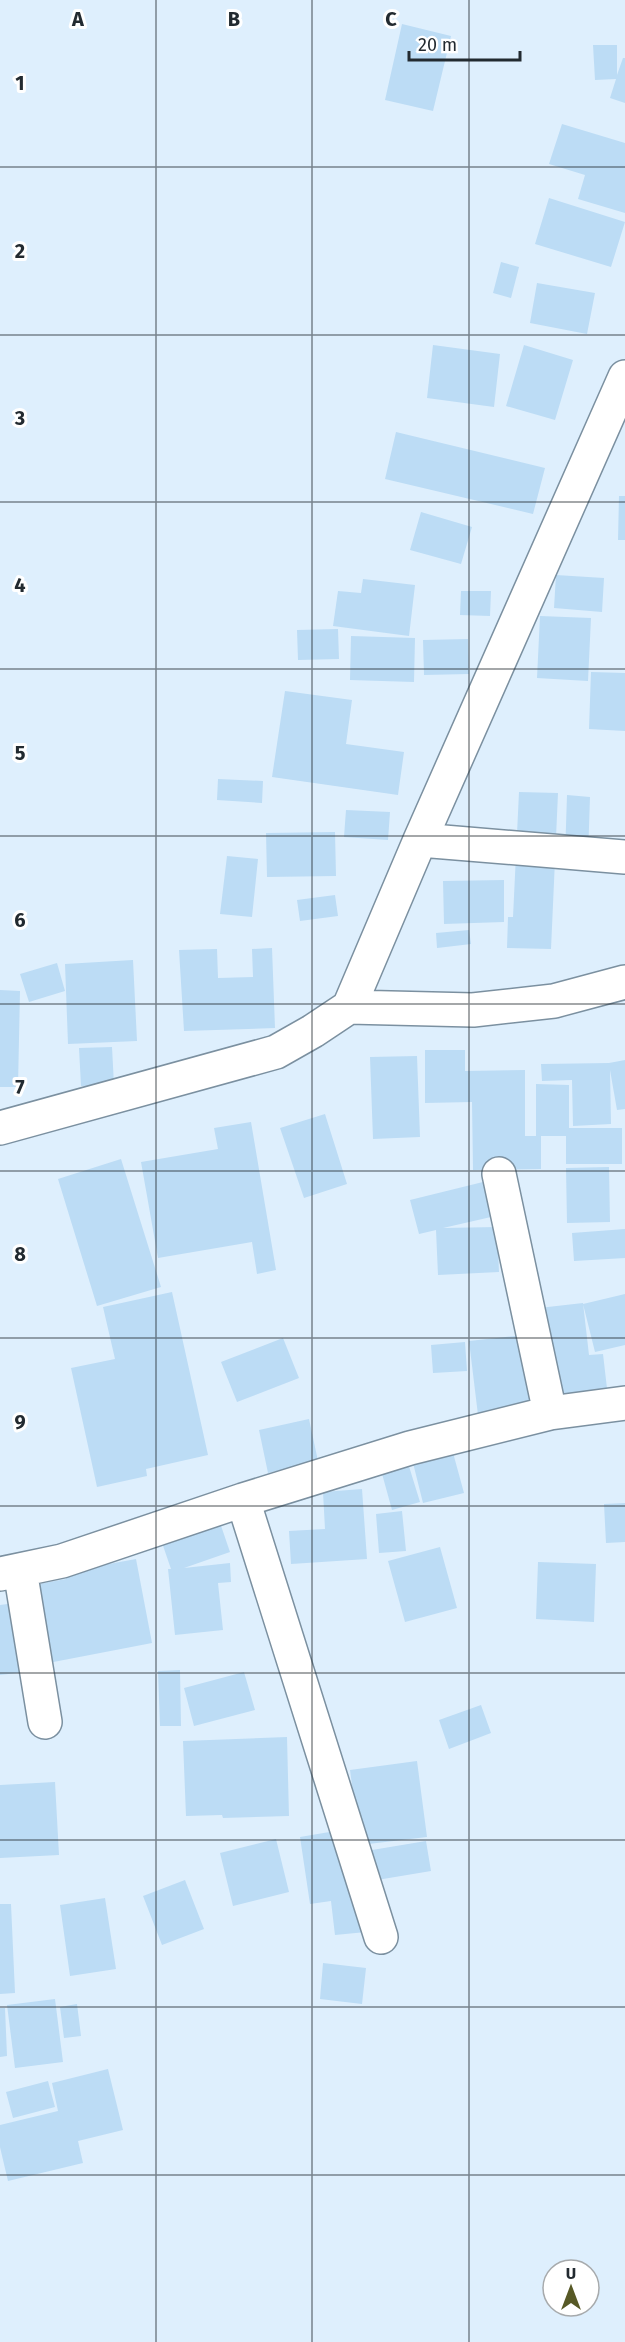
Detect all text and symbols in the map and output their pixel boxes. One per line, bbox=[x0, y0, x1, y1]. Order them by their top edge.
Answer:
text: A bbox=[71, 7, 85, 31]
text: B bbox=[228, 7, 240, 31]
text: C bbox=[385, 7, 397, 31]
scale bar bbox=[409, 24, 520, 62]
text: 20 m bbox=[418, 34, 457, 56]
text: 1 bbox=[15, 71, 25, 95]
text: 2 bbox=[15, 239, 25, 263]
text: 3 bbox=[14, 406, 25, 430]
text: 4 bbox=[14, 573, 26, 597]
text: 5 bbox=[15, 741, 26, 765]
text: 6 bbox=[14, 908, 26, 932]
text: 7 bbox=[15, 1075, 25, 1099]
text: 8 bbox=[14, 1242, 26, 1266]
text: 9 bbox=[14, 1410, 26, 1434]
north arrow bbox=[541, 2258, 601, 2318]
text: U bbox=[566, 2264, 576, 2283]

